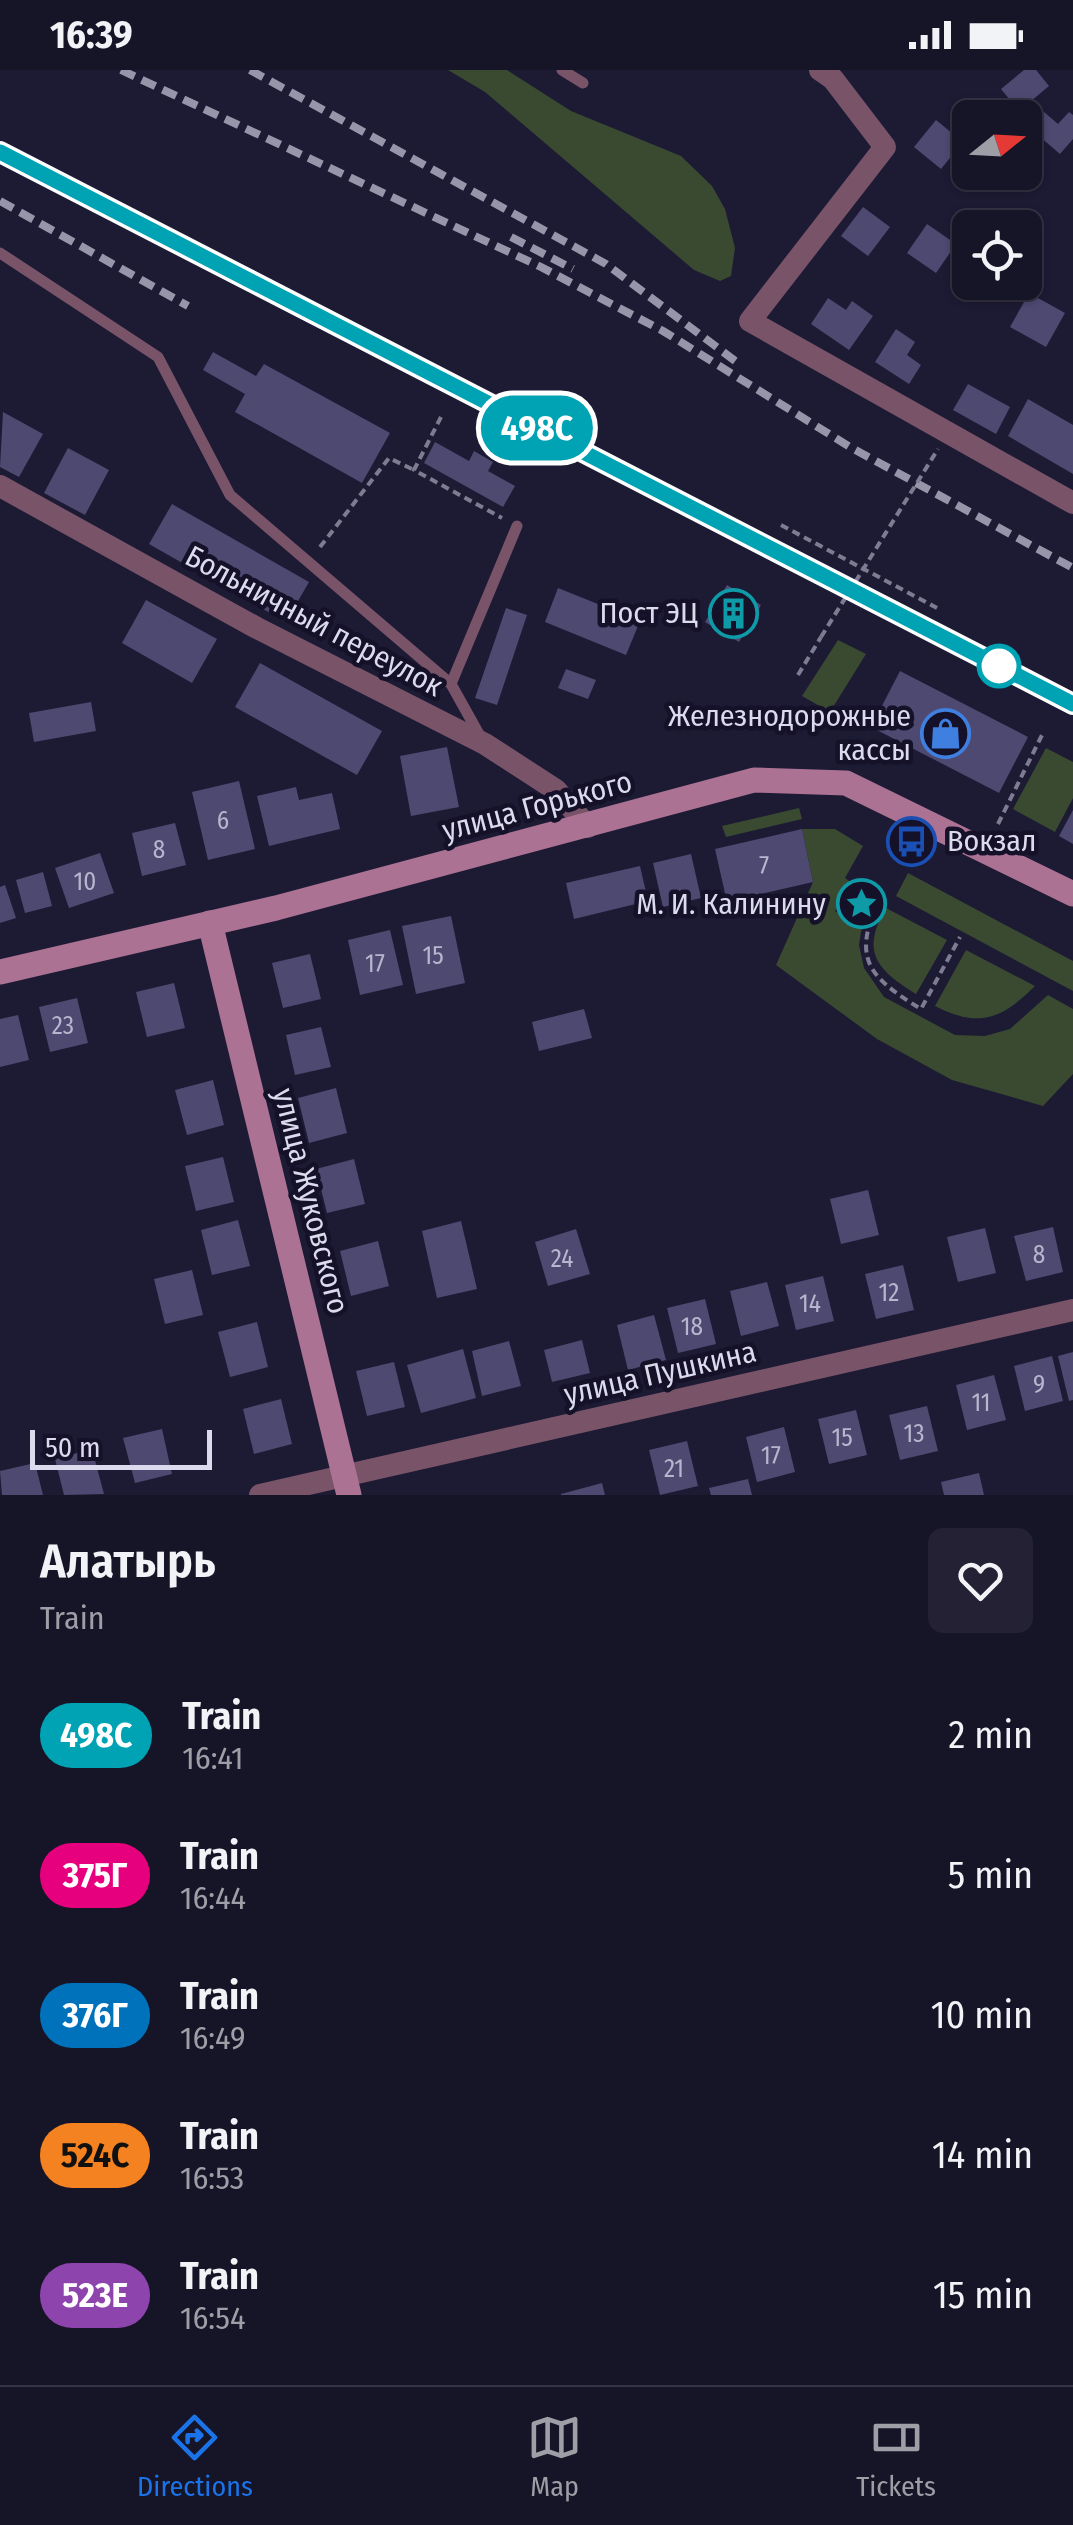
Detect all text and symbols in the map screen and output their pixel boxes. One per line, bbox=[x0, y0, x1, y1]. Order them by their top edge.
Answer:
text: 16:39 bbox=[50, 12, 133, 58]
north arrow bbox=[952, 100, 1042, 190]
map controls bbox=[952, 100, 1042, 300]
button: locate bbox=[952, 210, 1042, 300]
line badge: 498С bbox=[467, 396, 607, 460]
text: 498С bbox=[501, 407, 573, 449]
street label: Больничный переулок bbox=[179, 538, 449, 704]
building icon: Пост ЭЦ bbox=[707, 587, 759, 639]
place label: Пост ЭЦ bbox=[599, 595, 698, 631]
unlabelled marker bbox=[978, 645, 1020, 687]
place label: Железнодорожные кассы bbox=[668, 698, 911, 768]
shop icon: Железнодорожные кассы bbox=[920, 707, 972, 759]
street label: улица Горького bbox=[438, 763, 636, 849]
house number: 6 bbox=[217, 806, 229, 836]
bus stop icon: Вокзал bbox=[886, 815, 938, 867]
place label: Вокзал bbox=[947, 823, 1036, 859]
house number: 8 bbox=[153, 835, 165, 865]
house number: 7 bbox=[759, 851, 769, 881]
house number: 10 bbox=[74, 867, 96, 897]
place icon: М. И. Калинину bbox=[835, 878, 887, 930]
place label: М. И. Калинину bbox=[636, 886, 827, 922]
house number: 15 bbox=[422, 941, 444, 971]
house number: 17 bbox=[365, 949, 385, 979]
house number: 23 bbox=[52, 1011, 74, 1041]
street label: улица Жуковского bbox=[266, 1084, 356, 1318]
house number: 8 bbox=[1033, 1240, 1045, 1270]
house number: 24 bbox=[551, 1244, 573, 1274]
house number: 12 bbox=[879, 1278, 899, 1308]
house number: 14 bbox=[799, 1289, 821, 1319]
house number: 18 bbox=[681, 1312, 703, 1342]
street label: улица Пушкина bbox=[560, 1333, 760, 1413]
house number: 9 bbox=[1033, 1370, 1045, 1400]
house number: 11 bbox=[971, 1388, 991, 1418]
house number: 13 bbox=[903, 1419, 925, 1449]
house number: 15 bbox=[831, 1423, 853, 1453]
scale bar bbox=[30, 1425, 212, 1470]
text: 50 m bbox=[45, 1431, 101, 1464]
house number: 17 bbox=[761, 1441, 781, 1471]
house number: 21 bbox=[664, 1454, 684, 1484]
button: heart bbox=[928, 1528, 1033, 1633]
text: Алатырь bbox=[40, 1532, 216, 1590]
text: Train bbox=[40, 1599, 105, 1637]
text: Train bbox=[182, 1693, 261, 1739]
text: 2 min bbox=[948, 1712, 1033, 1758]
text: 498С bbox=[60, 1714, 132, 1756]
text: 16:41 bbox=[182, 1739, 244, 1777]
text: Train bbox=[180, 1833, 259, 1879]
text: 5 min bbox=[948, 1852, 1033, 1898]
text: 375Г bbox=[63, 1854, 127, 1896]
text: 16:44 bbox=[180, 1879, 246, 1917]
text: Train bbox=[180, 1973, 259, 2019]
text: 10 min bbox=[931, 1992, 1033, 2038]
text: 376Г bbox=[62, 1994, 128, 2036]
text: 16:49 bbox=[180, 2019, 245, 2057]
text: Train bbox=[180, 2113, 259, 2159]
text: 14 min bbox=[932, 2132, 1033, 2178]
text: 524С bbox=[61, 2134, 129, 2176]
text: 16:53 bbox=[180, 2159, 244, 2197]
text: Train bbox=[180, 2253, 259, 2299]
text: 15 min bbox=[933, 2272, 1033, 2318]
text: 523Е bbox=[62, 2274, 128, 2316]
text: 16:54 bbox=[180, 2299, 245, 2337]
tab: Directions bbox=[137, 2410, 253, 2503]
tab: Map bbox=[527, 2410, 582, 2503]
tab: Tickets bbox=[856, 2410, 936, 2503]

